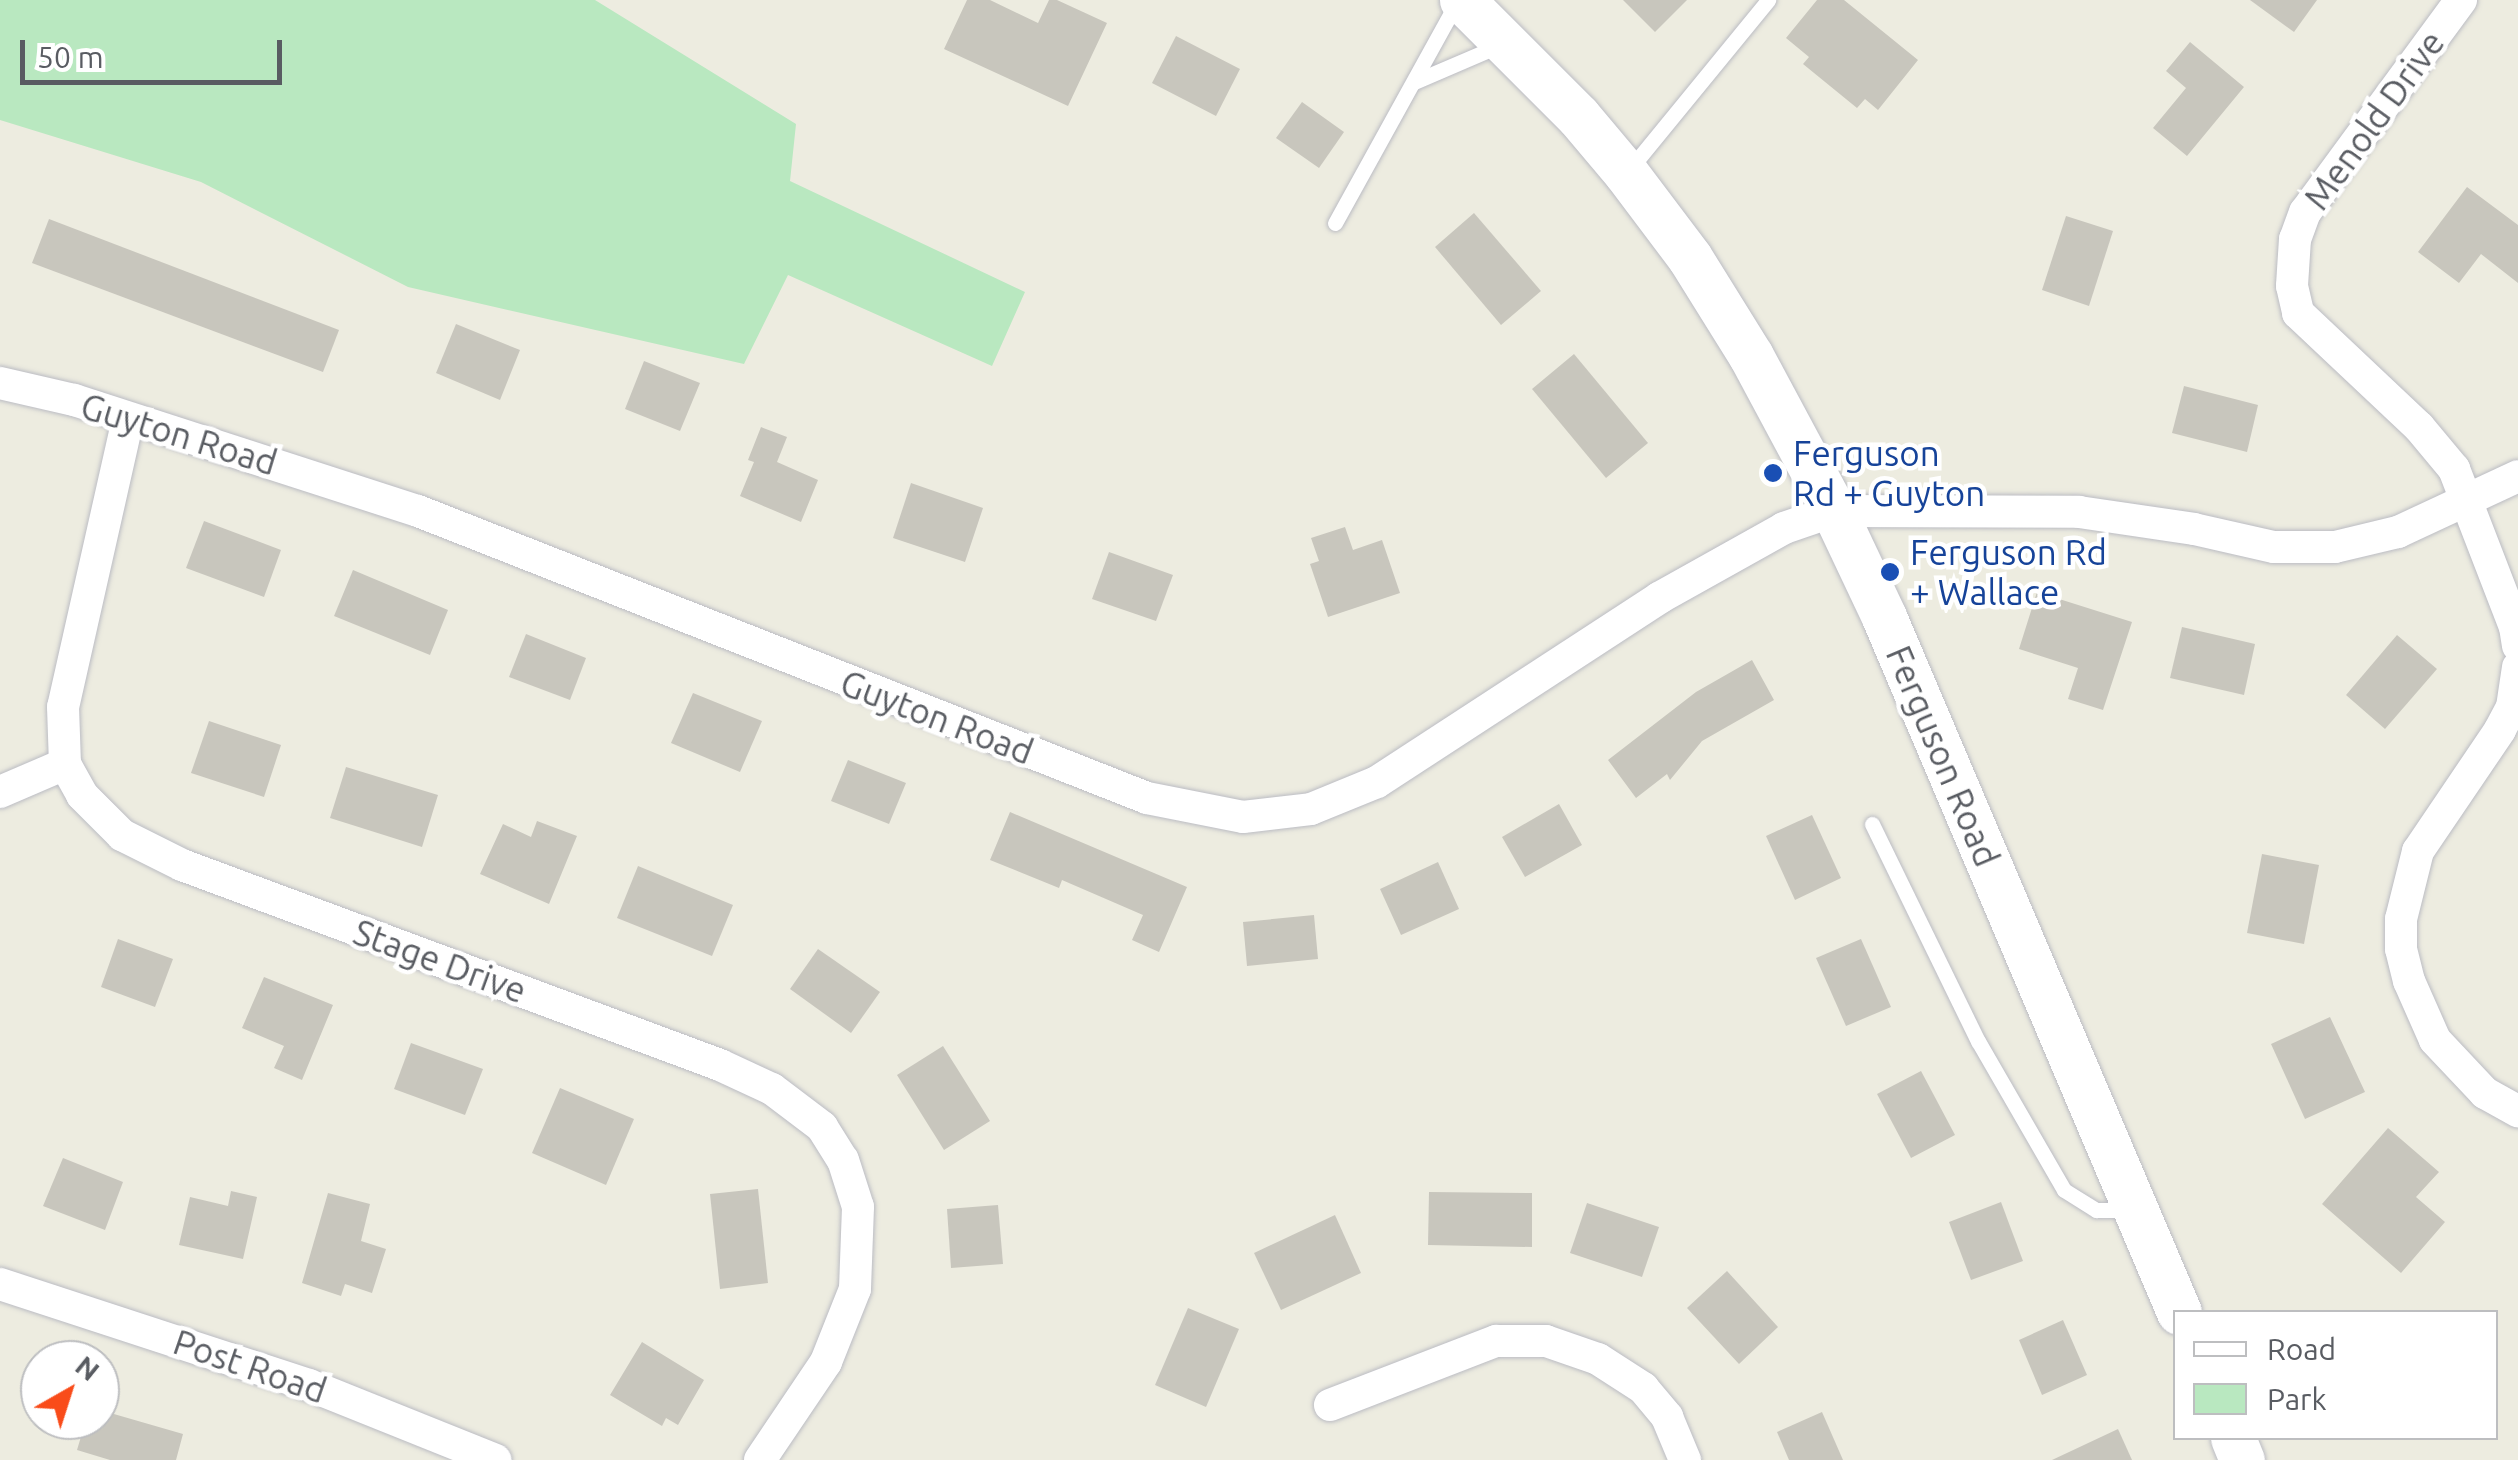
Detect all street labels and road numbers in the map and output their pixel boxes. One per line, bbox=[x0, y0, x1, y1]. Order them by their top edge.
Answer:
street label: Menold Drive bbox=[2295, 22, 2453, 218]
street label: Guyton Road bbox=[76, 384, 282, 484]
street label: Ferguson Road bbox=[1878, 639, 2008, 873]
street label: Guyton Road bbox=[835, 661, 1039, 773]
street label: Stage Drive bbox=[348, 910, 532, 1012]
street label: Post Road bbox=[168, 1320, 332, 1412]

